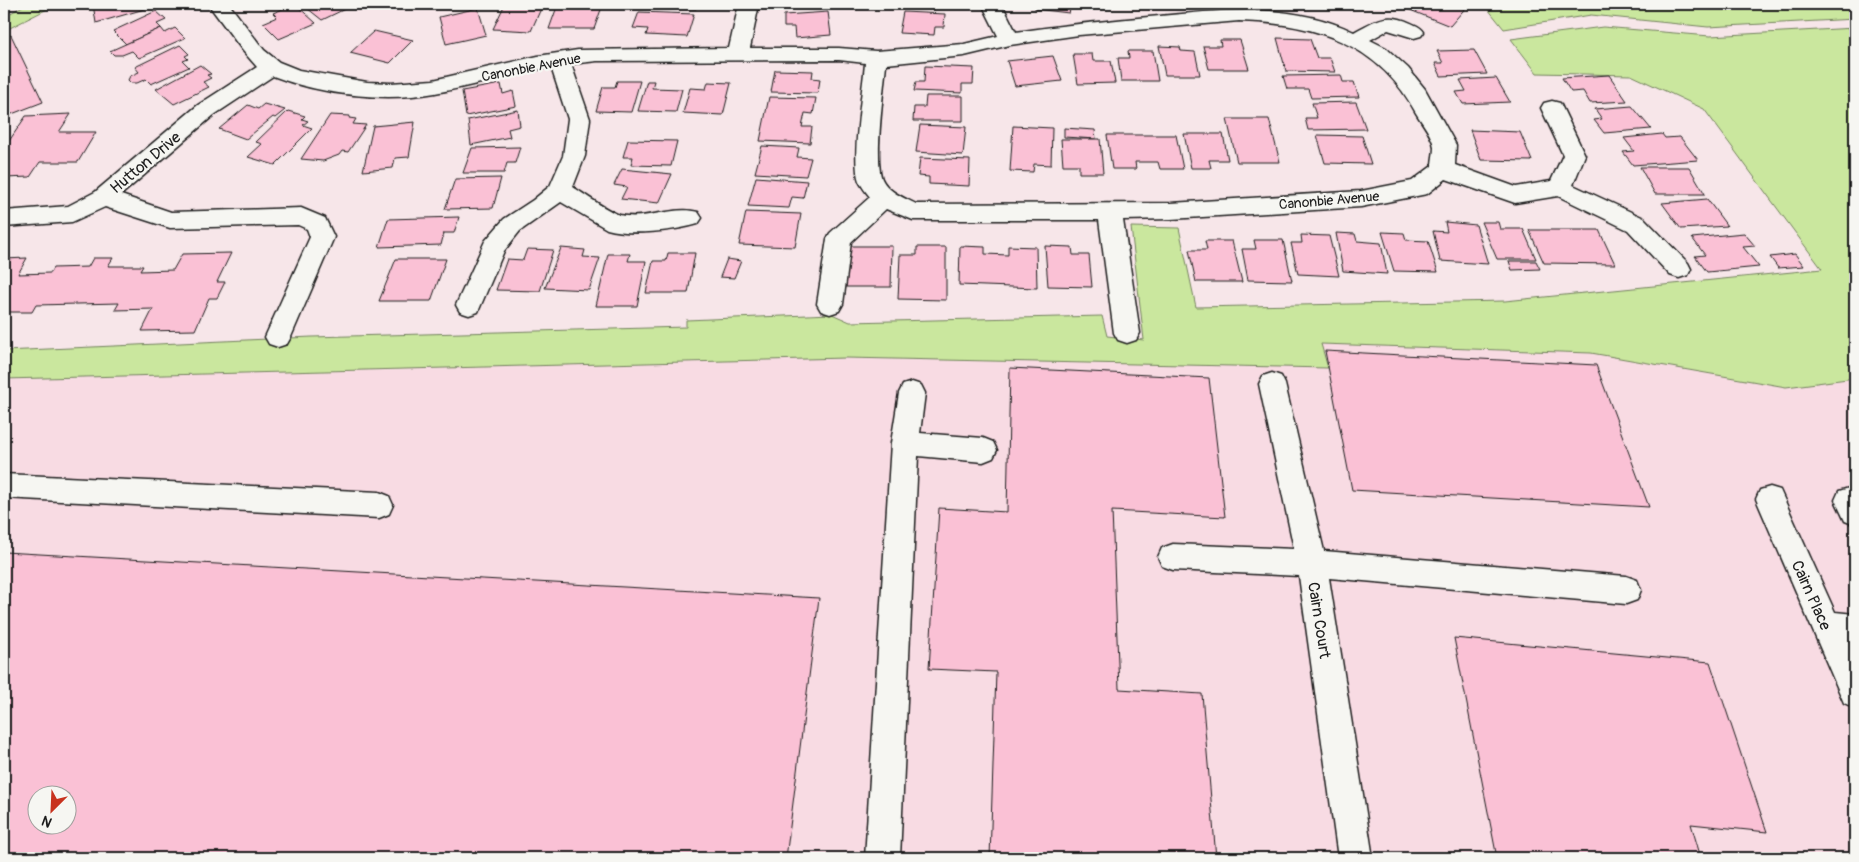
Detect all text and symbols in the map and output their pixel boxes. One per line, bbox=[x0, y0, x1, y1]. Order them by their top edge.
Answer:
street label: Canonbie Avenue bbox=[480, 50, 582, 85]
street label: Hutton Drive bbox=[106, 127, 185, 198]
street label: Canonbie Avenue bbox=[1278, 188, 1380, 213]
street label: Cairn Place bbox=[1787, 557, 1835, 634]
street label: Cairn Court bbox=[1303, 581, 1335, 660]
north arrow bbox=[28, 784, 78, 834]
text: N bbox=[39, 812, 55, 831]

